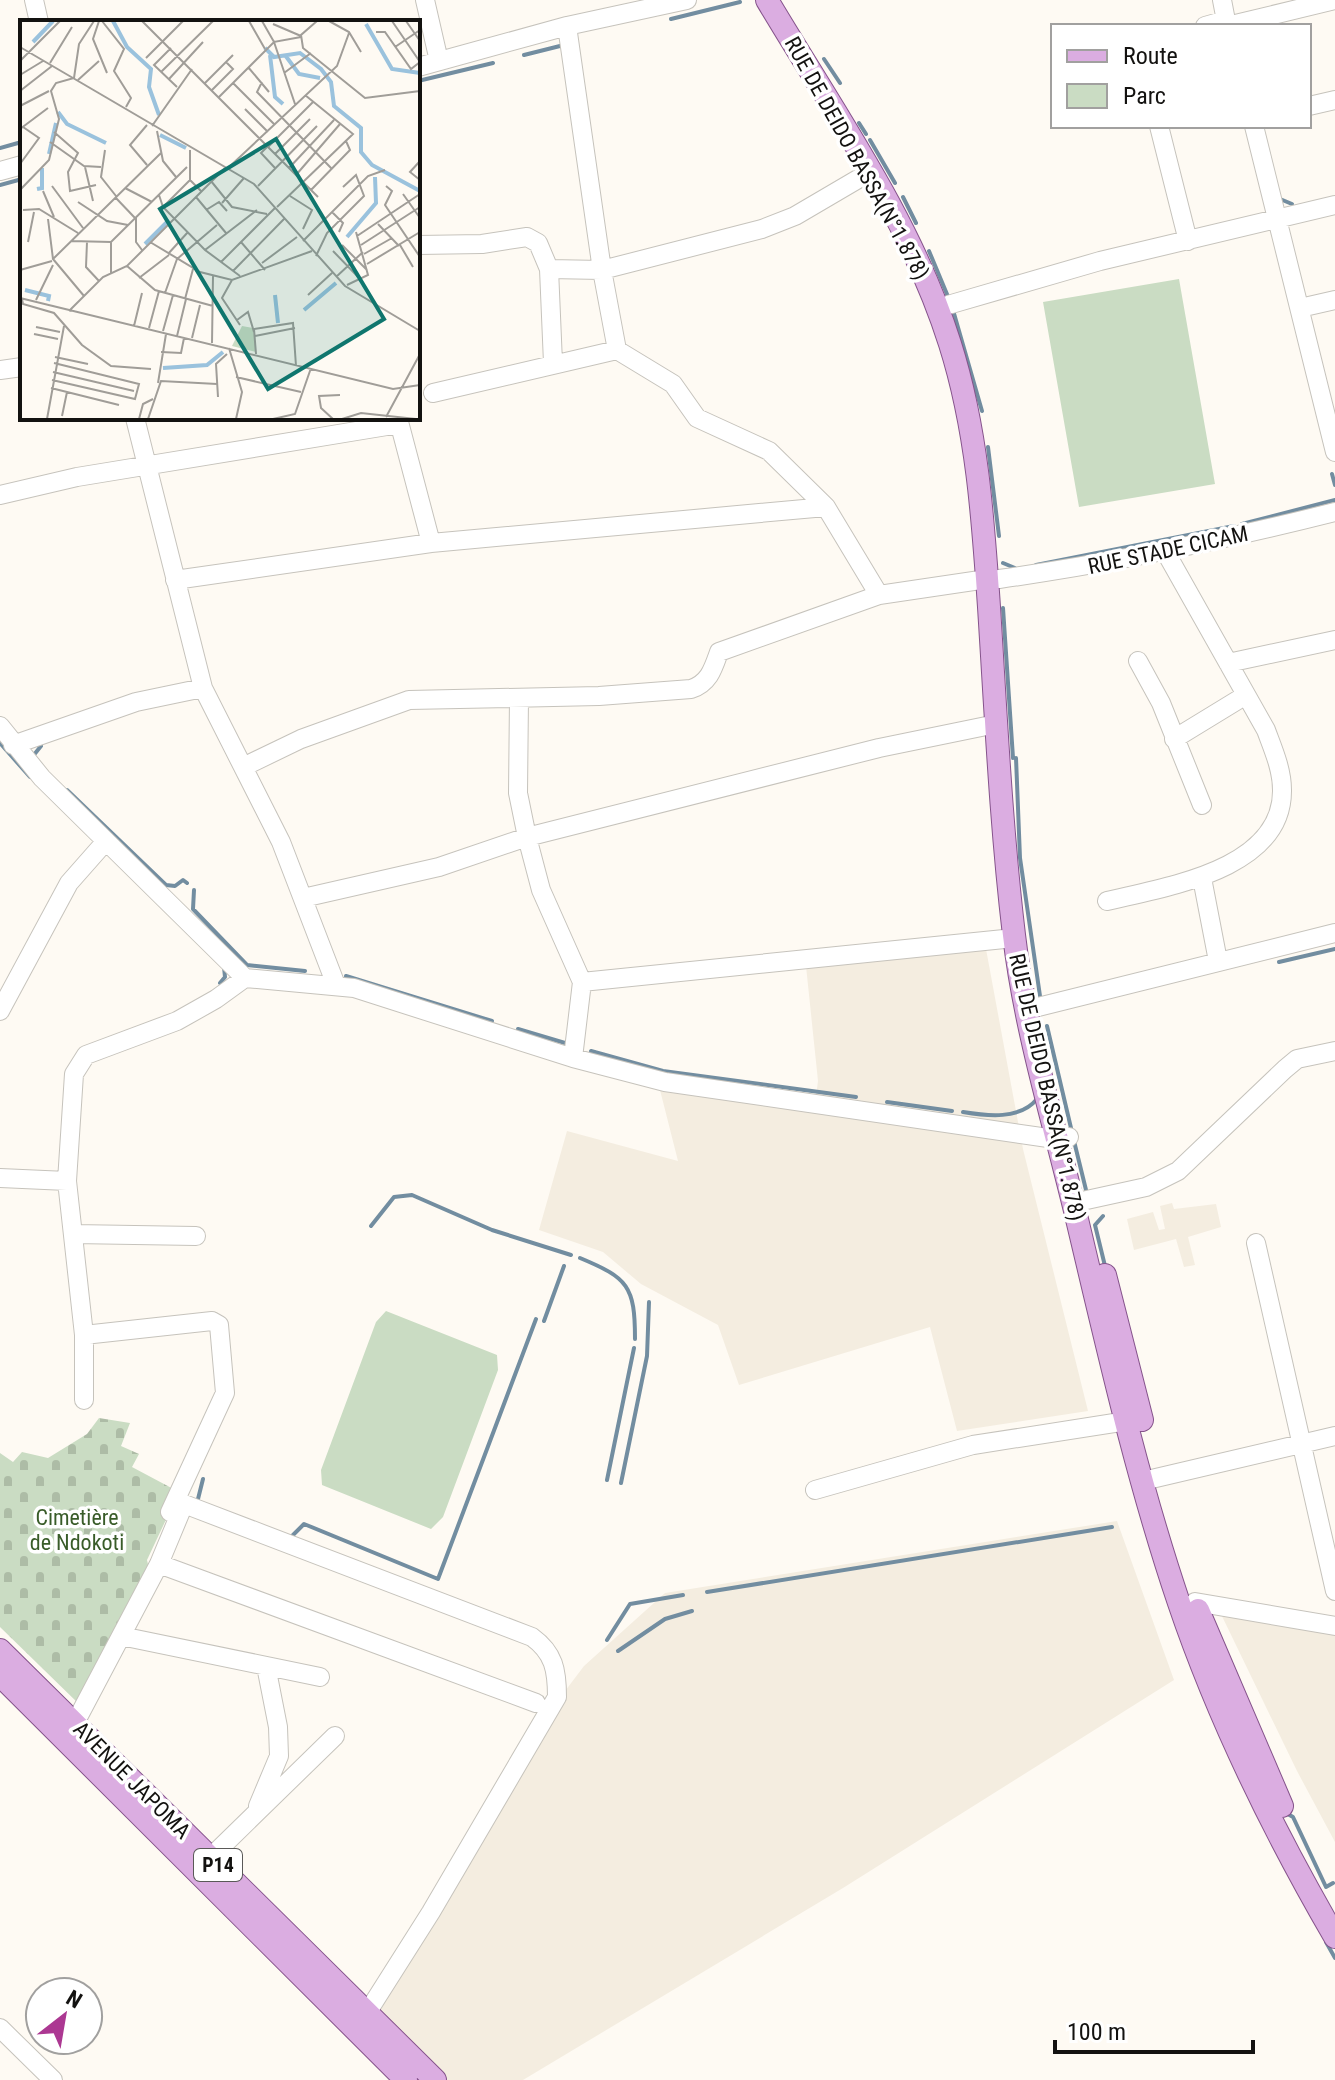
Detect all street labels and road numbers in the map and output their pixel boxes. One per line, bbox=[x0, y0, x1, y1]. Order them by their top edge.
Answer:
street label: RUE DE DEIDO BASSA(N°1.878) bbox=[779, 32, 934, 284]
street label: RUE STADE CICAM bbox=[1086, 521, 1250, 579]
street label: RUE DE DEIDO BASSA(N°1.878) bbox=[1003, 951, 1090, 1223]
street label: AVENUE JAPOMA bbox=[68, 1716, 196, 1844]
road number: P14 bbox=[194, 1849, 242, 1881]

